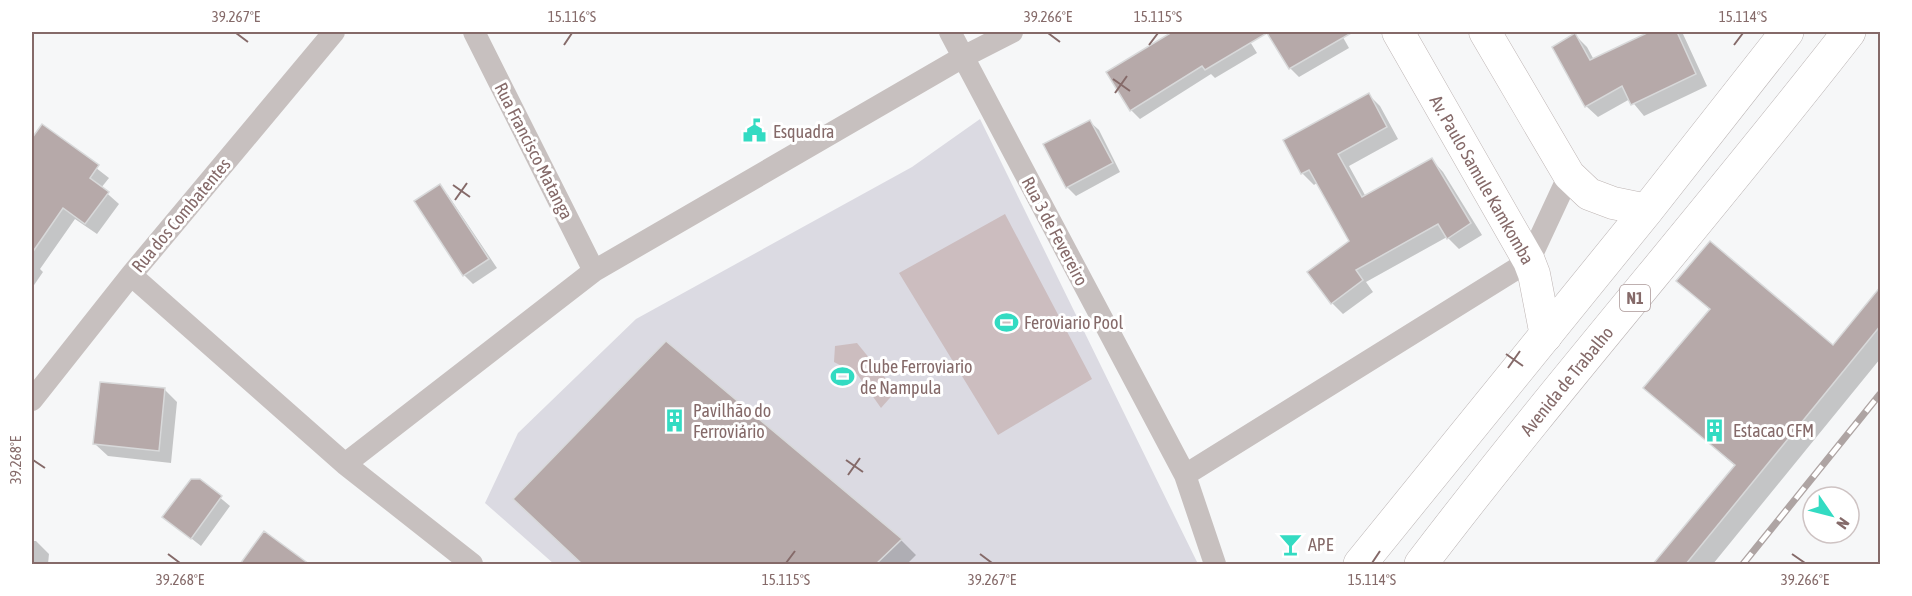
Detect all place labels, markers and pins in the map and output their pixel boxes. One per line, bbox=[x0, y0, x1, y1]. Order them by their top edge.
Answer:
public building icon: Esquadra bbox=[742, 118, 768, 144]
place label: Esquadra bbox=[773, 121, 834, 142]
sports icon: Feroviario Pool bbox=[993, 309, 1019, 335]
place label: Feroviario Pool bbox=[1024, 312, 1124, 333]
place label: Clube Ferroviario de Nampula bbox=[860, 356, 973, 398]
sports icon: Clube Ferroviario de Nampula bbox=[829, 363, 855, 389]
place label: Pavilhão do Ferroviário bbox=[693, 400, 771, 442]
building icon: Pavilhão do Ferroviário bbox=[662, 407, 688, 433]
building icon: Estacao CFM bbox=[1702, 417, 1728, 443]
place label: Estacao CFM bbox=[1733, 420, 1814, 441]
bar icon: APE bbox=[1277, 531, 1303, 557]
place label: APE bbox=[1308, 534, 1334, 555]

